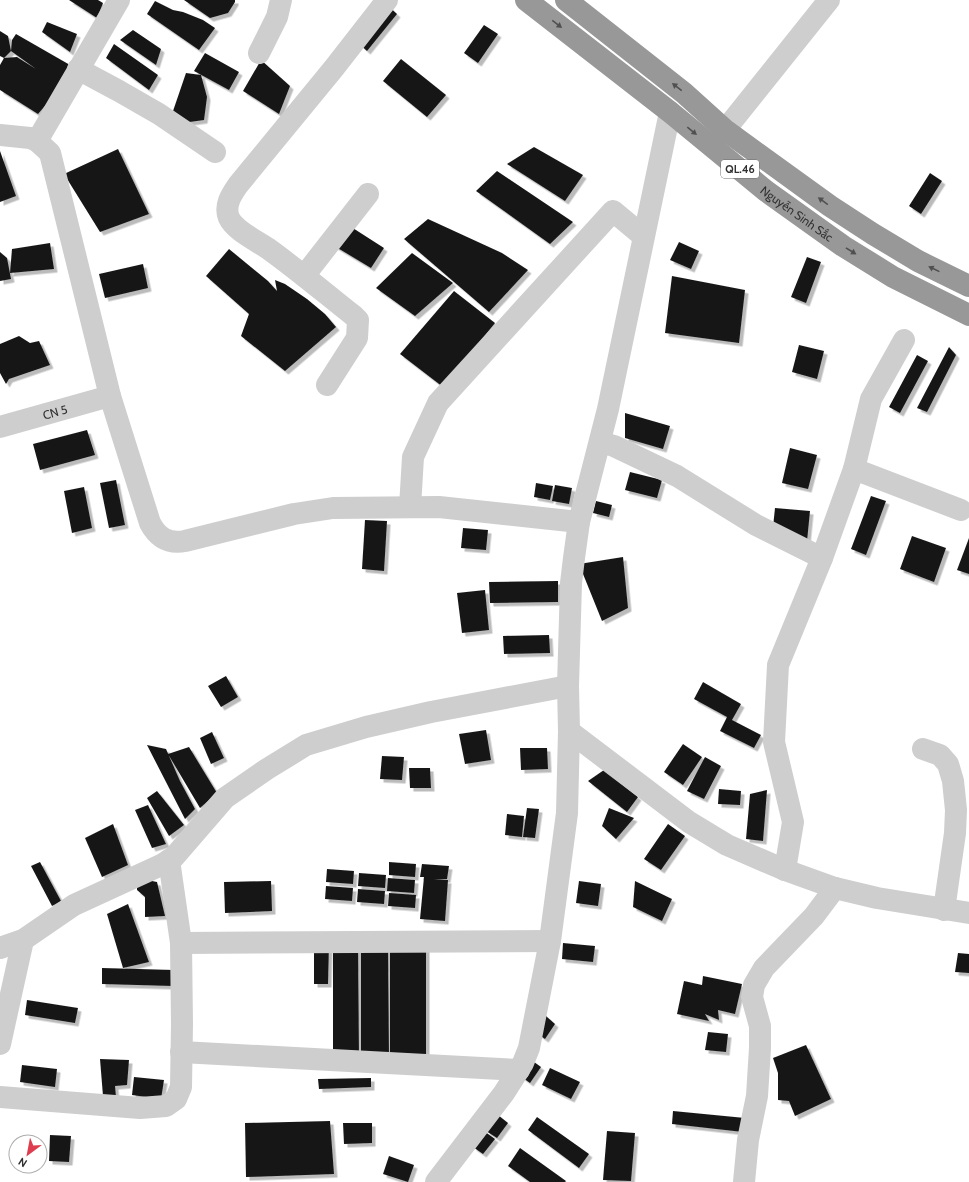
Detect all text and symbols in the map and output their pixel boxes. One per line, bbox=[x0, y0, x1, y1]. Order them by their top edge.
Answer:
one-way arrow bbox=[552, 20, 563, 28]
one-way arrow bbox=[671, 82, 682, 91]
one-way arrow bbox=[687, 126, 698, 135]
road number: QL.46 bbox=[721, 160, 759, 178]
street label: Nguyễn Sinh Sắc bbox=[758, 182, 837, 245]
one-way arrow bbox=[818, 197, 828, 205]
one-way arrow bbox=[845, 248, 857, 255]
one-way arrow bbox=[928, 266, 940, 272]
street label: CN 5 bbox=[41, 401, 69, 422]
north arrow bbox=[8, 1134, 48, 1174]
text: N bbox=[16, 1154, 30, 1170]

